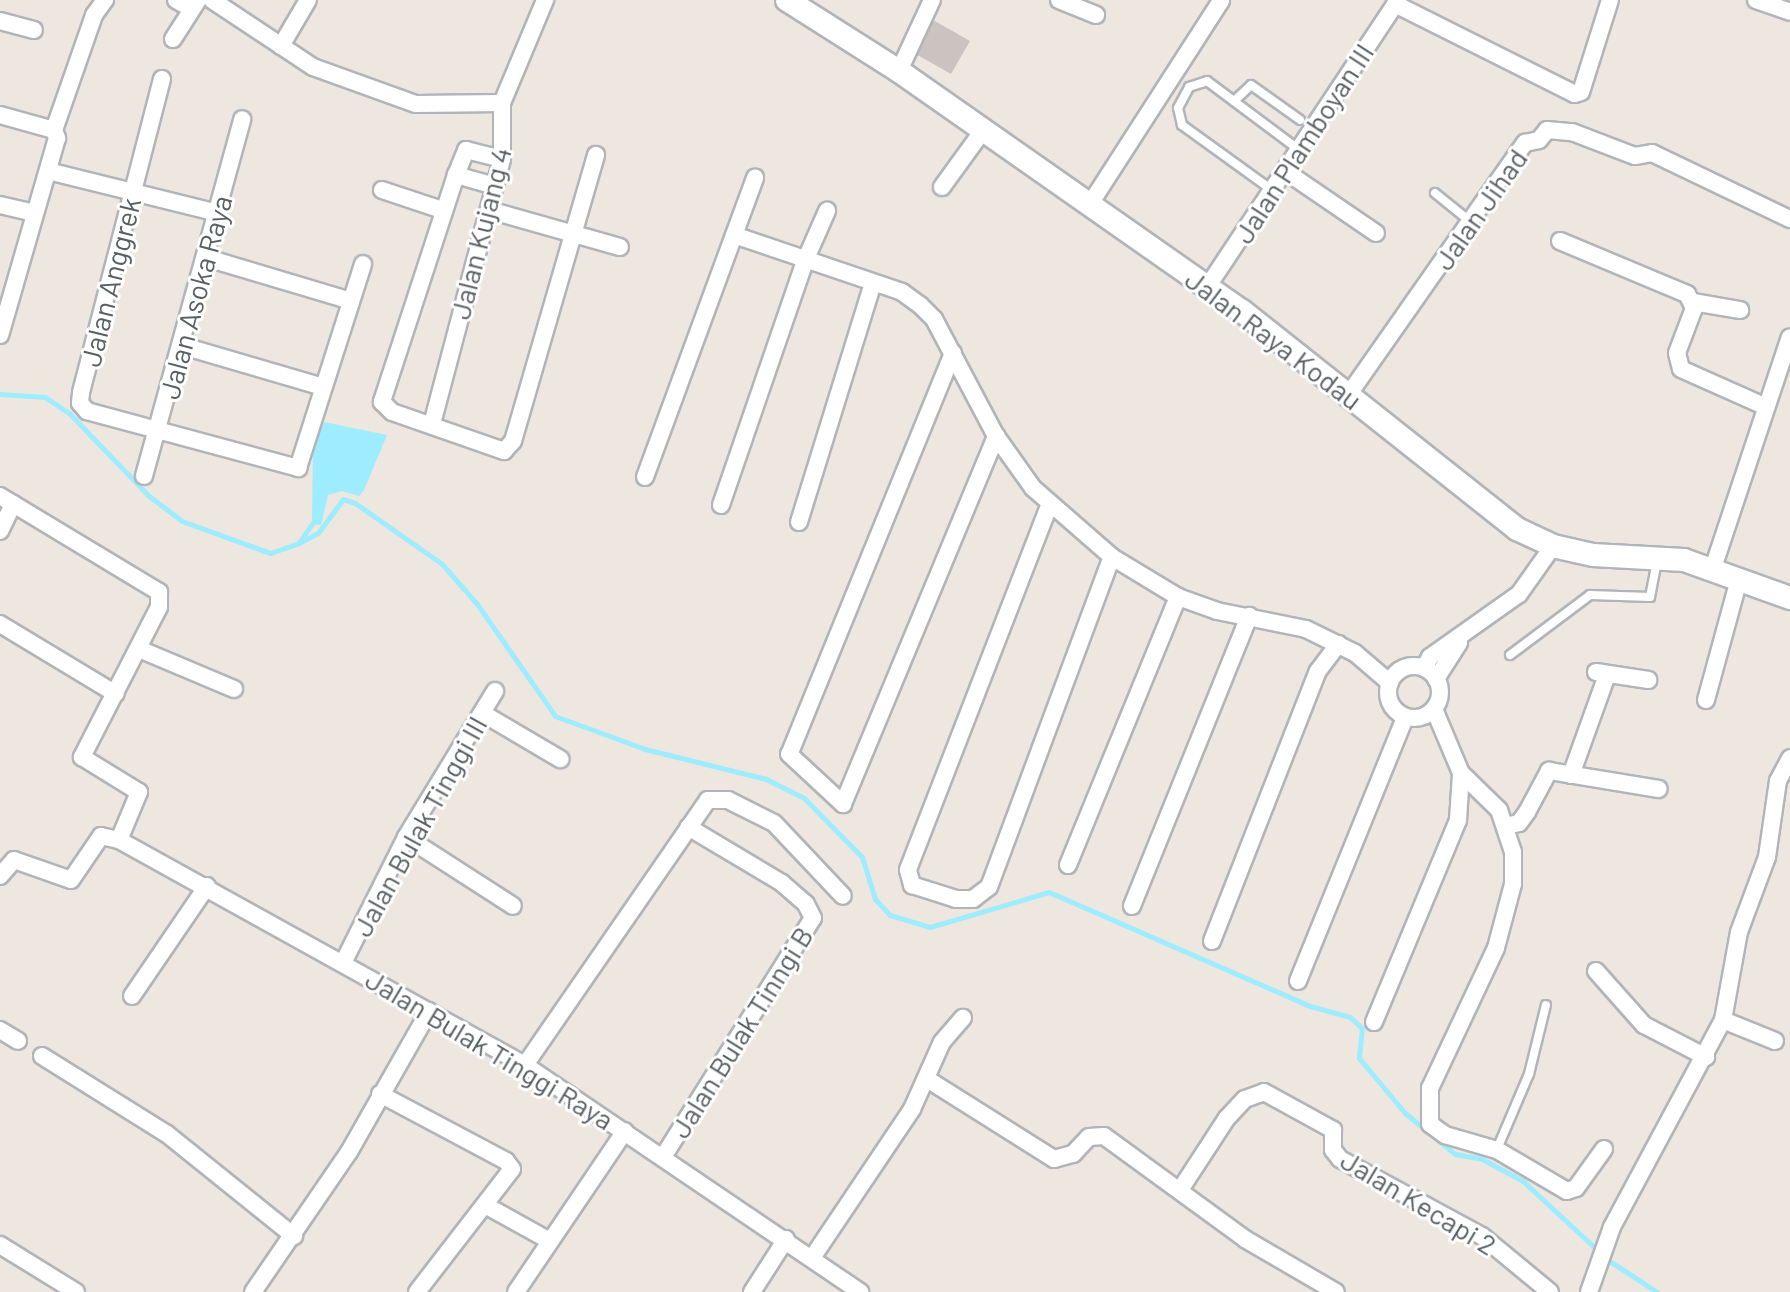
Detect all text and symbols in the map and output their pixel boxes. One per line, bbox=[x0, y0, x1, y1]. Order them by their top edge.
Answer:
street label: Jalan Plamboyan III bbox=[1226, 37, 1380, 249]
street label: Jalan Jihad bbox=[1426, 142, 1534, 276]
street label: Jalan Kujang 4 bbox=[442, 143, 518, 323]
street label: Jalan Asoka Raya bbox=[152, 191, 238, 403]
street label: Jalan Anggrek bbox=[73, 194, 147, 370]
street label: Jalan Raya Kodau bbox=[1179, 262, 1369, 416]
street label: Jalan Bulak Tinggi III bbox=[345, 710, 493, 942]
street label: Jalan Bulak Tinngi B bbox=[662, 920, 820, 1144]
street label: Jalan Bulak Tinggi Raya bbox=[360, 962, 620, 1136]
street label: Jalan Kecapi 2 bbox=[1335, 1142, 1503, 1262]

